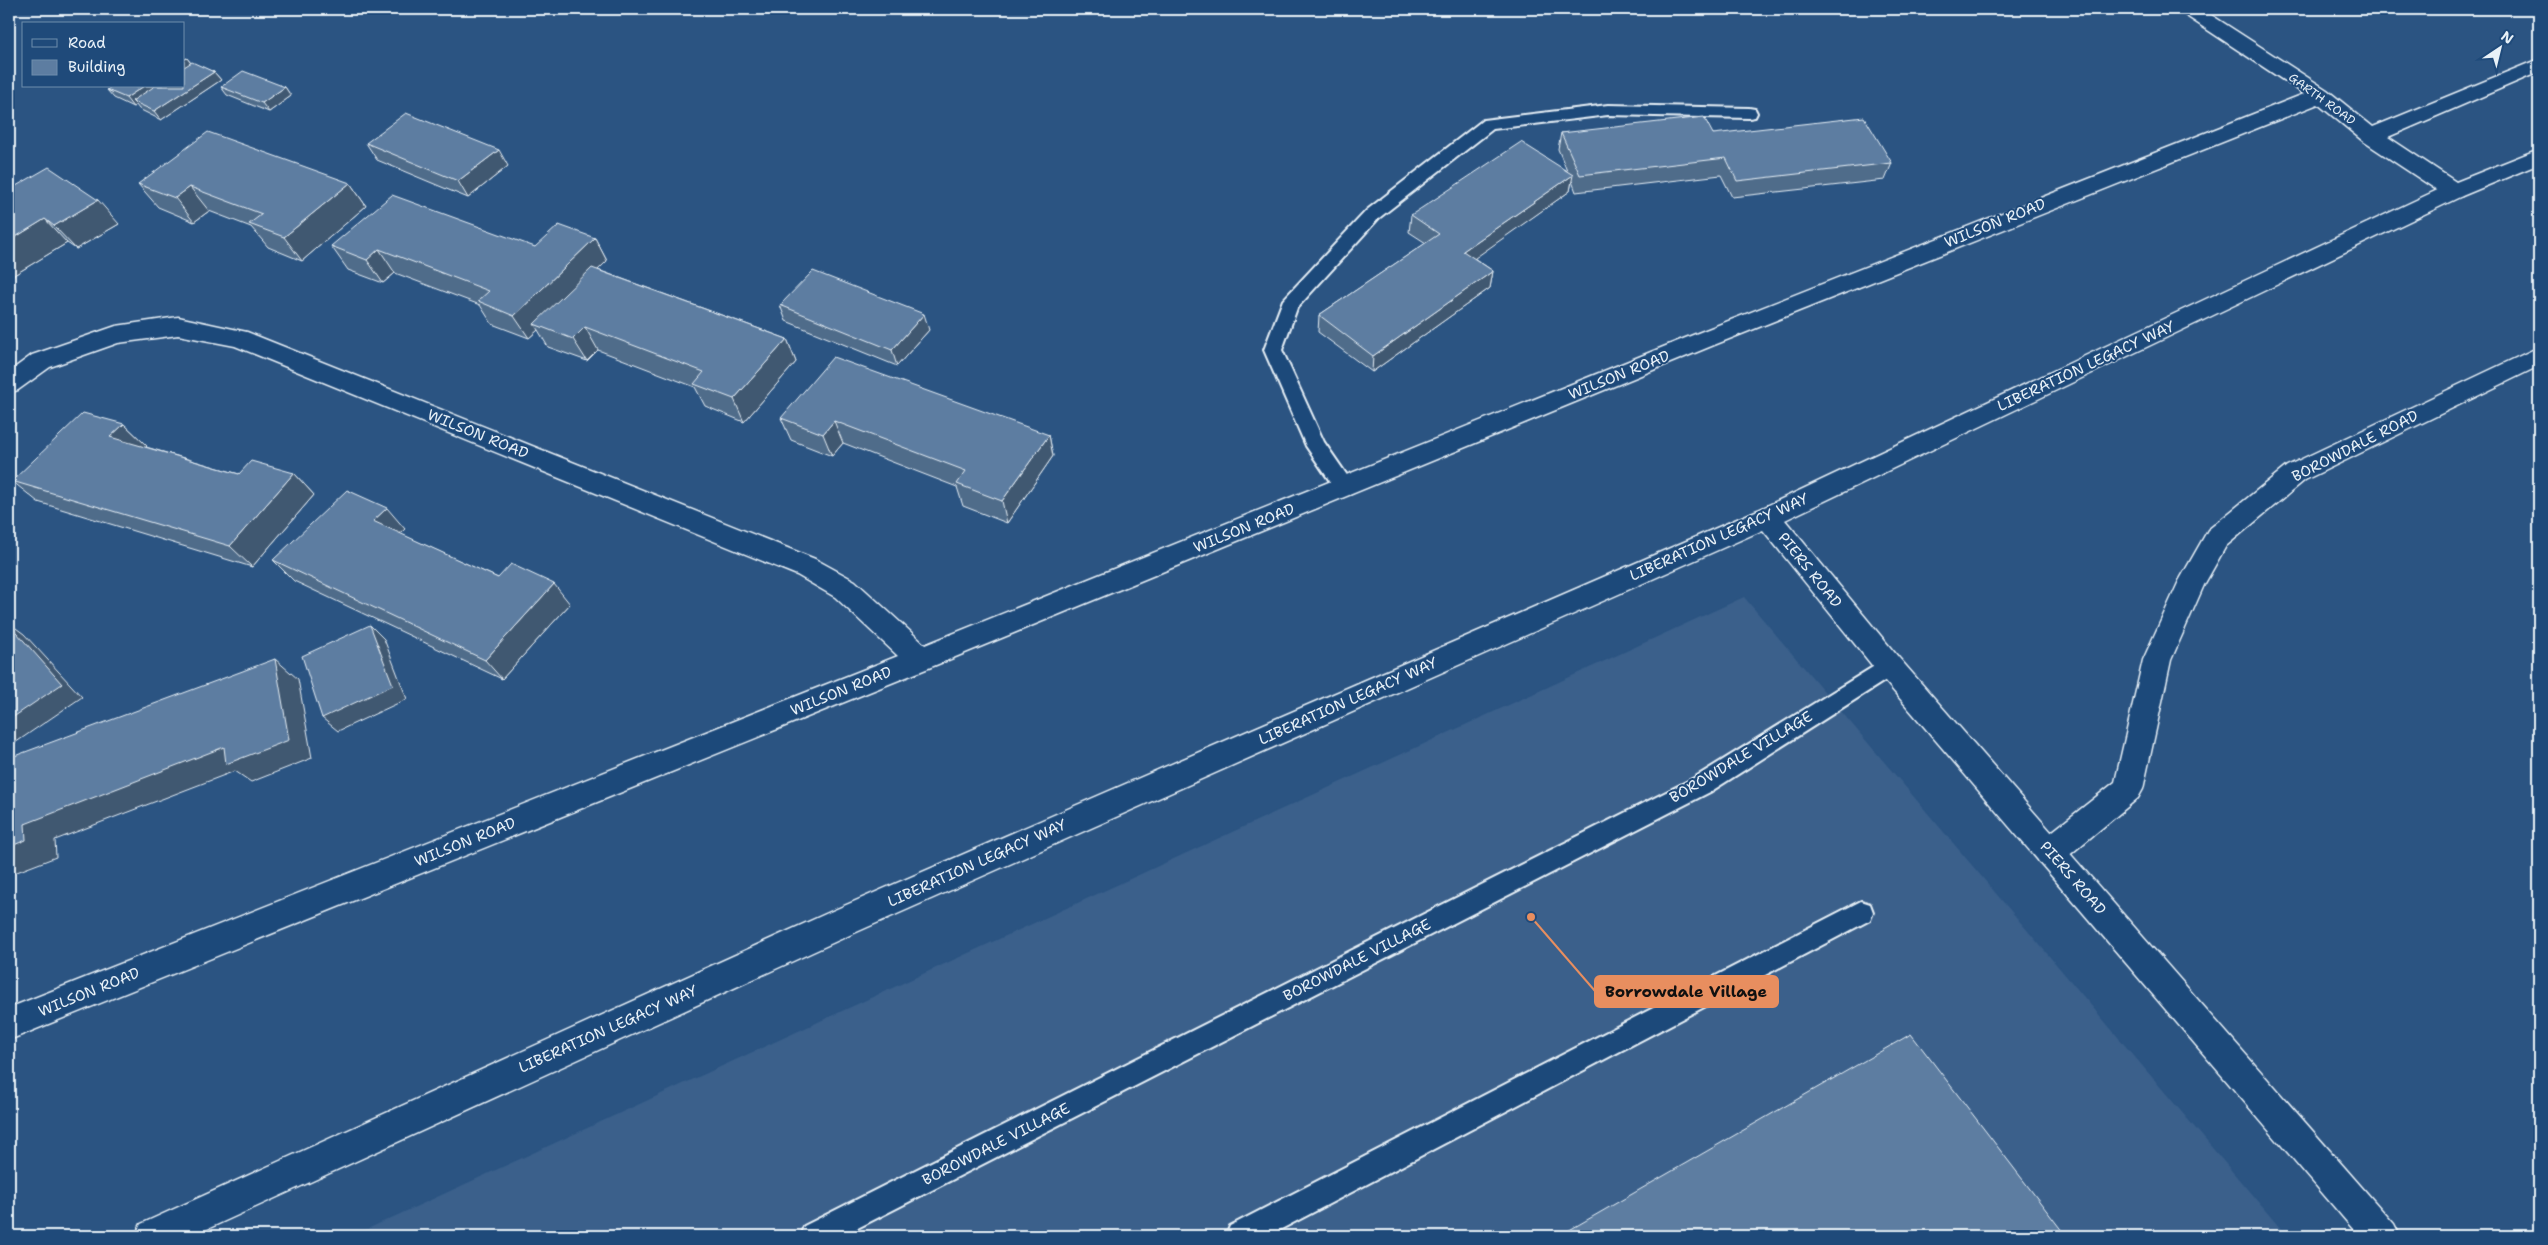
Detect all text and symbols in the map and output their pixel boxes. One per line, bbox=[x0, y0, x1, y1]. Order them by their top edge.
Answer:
legend bbox=[22, 22, 185, 88]
north arrow bbox=[2476, 22, 2526, 72]
text: N bbox=[2498, 27, 2517, 48]
text: Road bbox=[68, 33, 106, 53]
text: Building bbox=[68, 57, 125, 77]
street label: GARTH ROAD bbox=[2285, 69, 2359, 129]
street label: WILSON ROAD bbox=[1941, 194, 2049, 252]
street label: LIBERATION LEGACY WAY bbox=[1994, 316, 2178, 416]
street label: WILSON ROAD bbox=[1565, 346, 1673, 404]
street label: WILSON ROAD bbox=[424, 405, 532, 463]
street label: BOROWDALE ROAD bbox=[2288, 405, 2422, 487]
street label: LIBERATION LEGACY WAY bbox=[1626, 488, 1812, 586]
street label: WILSON ROAD bbox=[1190, 499, 1298, 557]
street label: PIERS ROAD bbox=[1774, 528, 1847, 612]
street label: LIBERATION LEGACY WAY bbox=[1255, 652, 1441, 750]
street label: WILSON ROAD bbox=[787, 662, 895, 720]
street label: BOROWDALE VILLAGE bbox=[1666, 706, 1816, 808]
street label: WILSON ROAD bbox=[411, 813, 519, 871]
street label: LIBERATION LEGACY WAY bbox=[884, 814, 1070, 912]
street label: PIERS ROAD bbox=[2036, 837, 2111, 919]
street label: BOROWDALE VILLAGE bbox=[1280, 914, 1434, 1006]
street label: WILSON ROAD bbox=[35, 963, 143, 1021]
callout: Borrowdale Village bbox=[1595, 976, 1778, 1007]
street label: LIBERATION LEGACY WAY bbox=[515, 980, 701, 1078]
text: Borrowdale Village bbox=[1605, 981, 1768, 1002]
street label: BOROWDALE VILLAGE bbox=[919, 1098, 1073, 1190]

